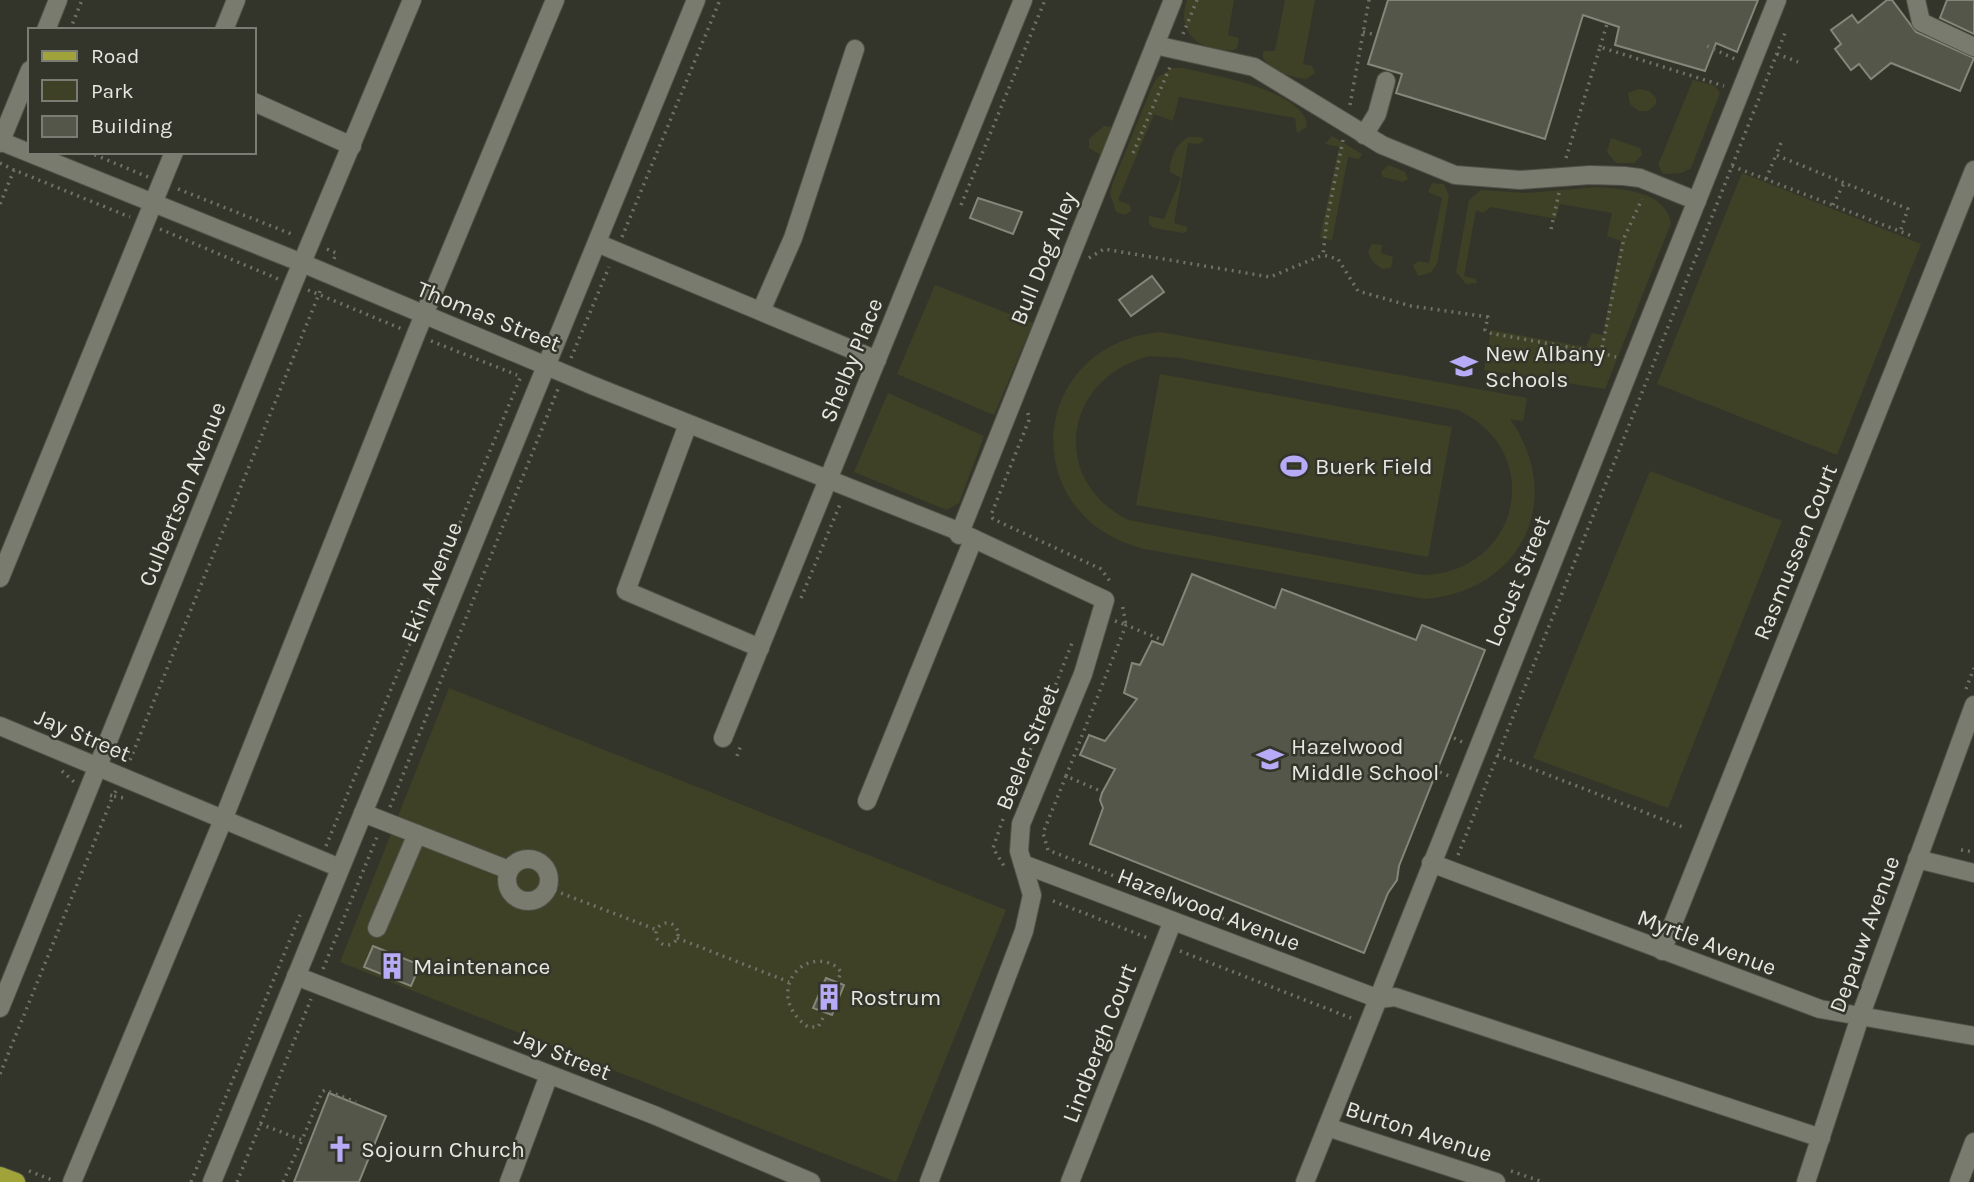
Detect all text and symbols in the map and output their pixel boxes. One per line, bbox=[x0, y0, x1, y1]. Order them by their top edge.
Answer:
legend bbox=[28, 28, 256, 154]
text: Road bbox=[91, 44, 139, 68]
text: Park bbox=[91, 79, 134, 103]
text: Building bbox=[91, 114, 172, 138]
street label: Bull Dog Alley bbox=[1004, 187, 1083, 329]
street label: Thomas Street bbox=[413, 275, 565, 358]
street label: Shelby Place bbox=[814, 294, 889, 426]
place label: New Albany Schools bbox=[1485, 340, 1605, 393]
school or university icon: New Albany Schools bbox=[1449, 351, 1479, 381]
street label: Culbertson Avenue bbox=[133, 398, 232, 590]
sports icon: Buerk Field bbox=[1279, 451, 1309, 481]
place label: Buerk Field bbox=[1315, 453, 1433, 480]
street label: Rasmussen Court bbox=[1748, 460, 1843, 644]
street label: Locust Street bbox=[1479, 512, 1556, 650]
street label: Ekin Avenue bbox=[395, 518, 468, 646]
street label: Beeler Street bbox=[990, 680, 1065, 814]
street label: Jay Street bbox=[31, 703, 135, 768]
place label: Hazelwood Middle School bbox=[1291, 733, 1440, 786]
school or university icon: Hazelwood Middle School bbox=[1255, 744, 1285, 774]
street label: Depauw Avenue bbox=[1824, 852, 1905, 1016]
street label: Hazelwood Avenue bbox=[1114, 862, 1304, 957]
street label: Myrtle Avenue bbox=[1634, 904, 1780, 981]
building icon: Maintenance bbox=[377, 951, 407, 981]
place label: Maintenance bbox=[413, 953, 550, 980]
street label: Lindbergh Court bbox=[1057, 959, 1142, 1127]
building icon: Rostrum bbox=[814, 982, 844, 1012]
place label: Rostrum bbox=[850, 984, 941, 1011]
street label: Jay Street bbox=[511, 1023, 615, 1086]
street label: Burton Avenue bbox=[1342, 1095, 1496, 1168]
church icon: Sojourn Church bbox=[325, 1134, 355, 1164]
place label: Sojourn Church bbox=[361, 1136, 525, 1163]

